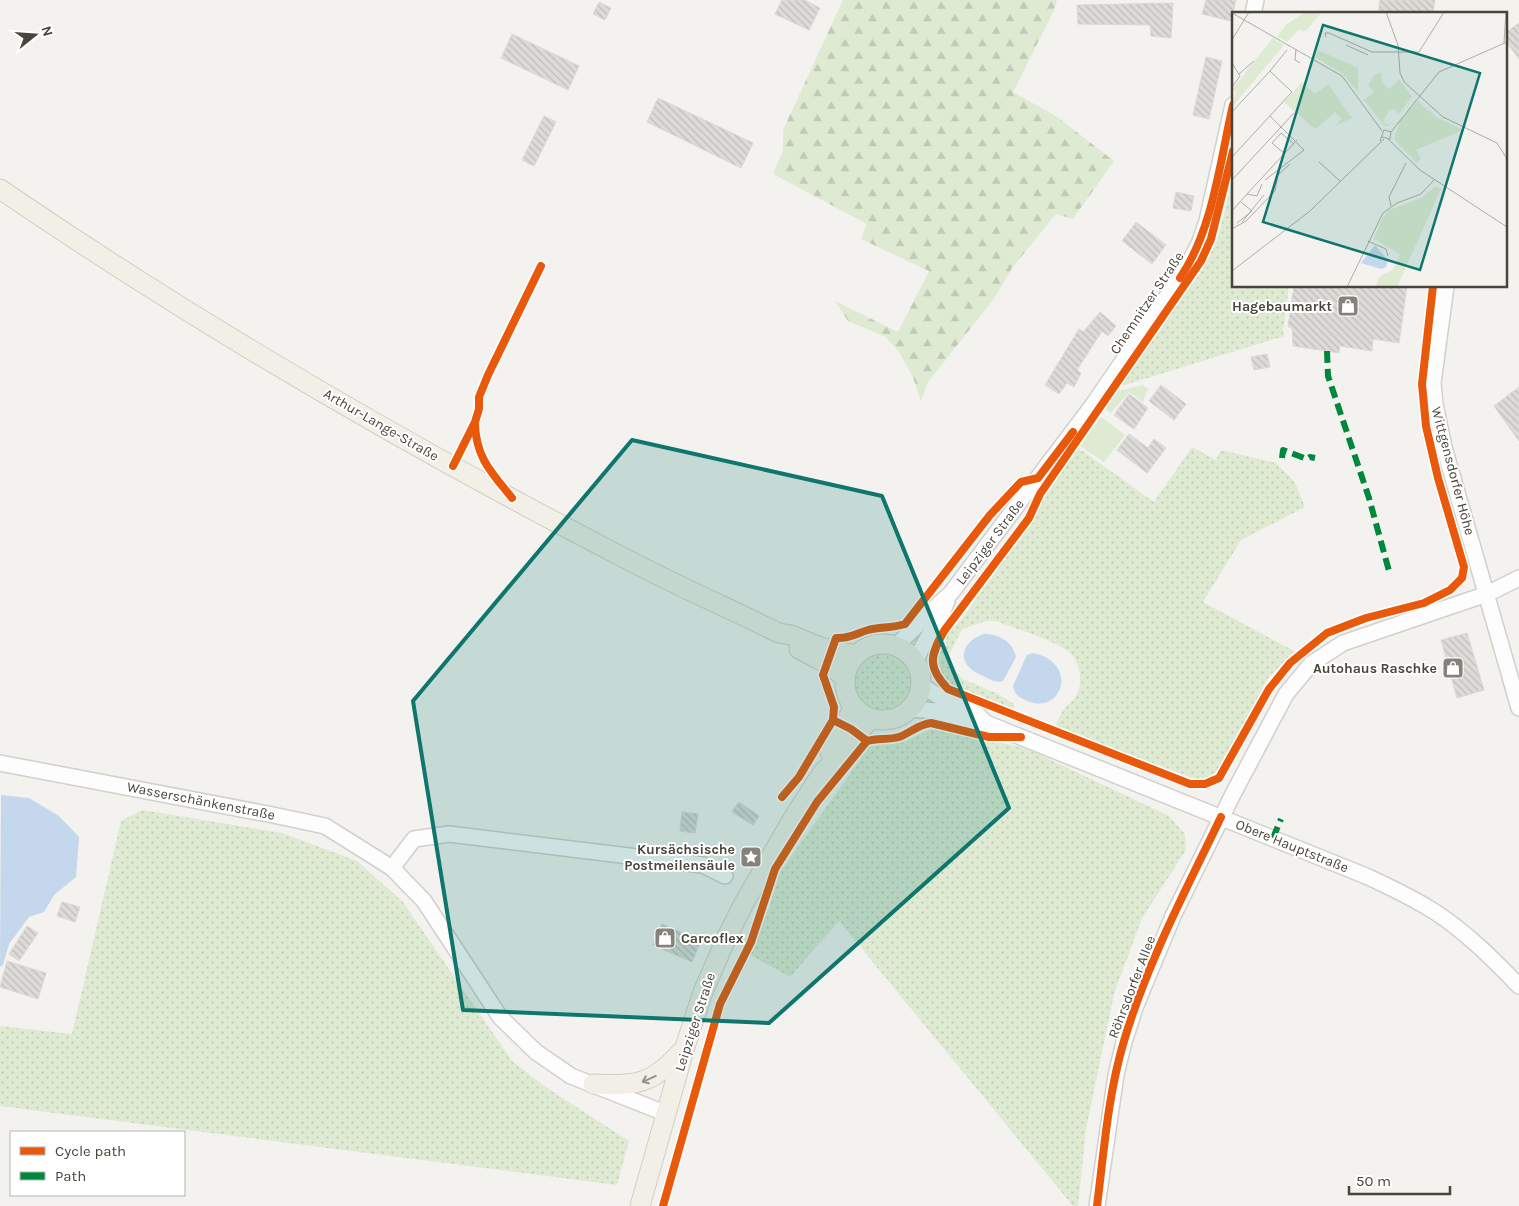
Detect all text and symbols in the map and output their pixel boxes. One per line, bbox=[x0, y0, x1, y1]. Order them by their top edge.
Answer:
north arrow bbox=[10, 10, 60, 60]
inset map bbox=[1232, 12, 1506, 288]
text: N bbox=[37, 24, 57, 39]
street label: Chemnitzer Straße bbox=[1106, 249, 1188, 357]
shop icon: Hagebaumarkt bbox=[1336, 294, 1360, 318]
place label: Hagebaumarkt bbox=[1232, 298, 1332, 315]
street label: Arthur-Lange-Straße bbox=[320, 385, 442, 465]
street label: Wittgensdorfer Höhe bbox=[1428, 405, 1478, 537]
street label: Leipziger Straße bbox=[952, 496, 1028, 588]
shop icon: Autohaus Raschke bbox=[1441, 656, 1465, 680]
place label: Autohaus Raschke bbox=[1313, 660, 1437, 677]
street label: Wasserschänkenstraße bbox=[125, 778, 277, 824]
street label: Obere Hauptstraße bbox=[1233, 816, 1351, 876]
place label: Kursächsische Postmeilensäule bbox=[624, 841, 735, 874]
place icon: Kursächsische Postmeilensäule bbox=[739, 845, 763, 869]
shop icon: Carcoflex bbox=[653, 926, 677, 950]
place label: Carcoflex bbox=[681, 930, 744, 947]
street label: Röhrsdorfer Allee bbox=[1105, 933, 1159, 1041]
street label: Leipziger Straße bbox=[671, 971, 719, 1073]
one-way arrow bbox=[642, 1074, 657, 1084]
legend bbox=[10, 1131, 185, 1196]
text: Cycle path bbox=[55, 1142, 126, 1160]
scale bar bbox=[1349, 1164, 1450, 1196]
text: Path bbox=[55, 1167, 86, 1185]
text: 50 m bbox=[1356, 1172, 1391, 1190]

